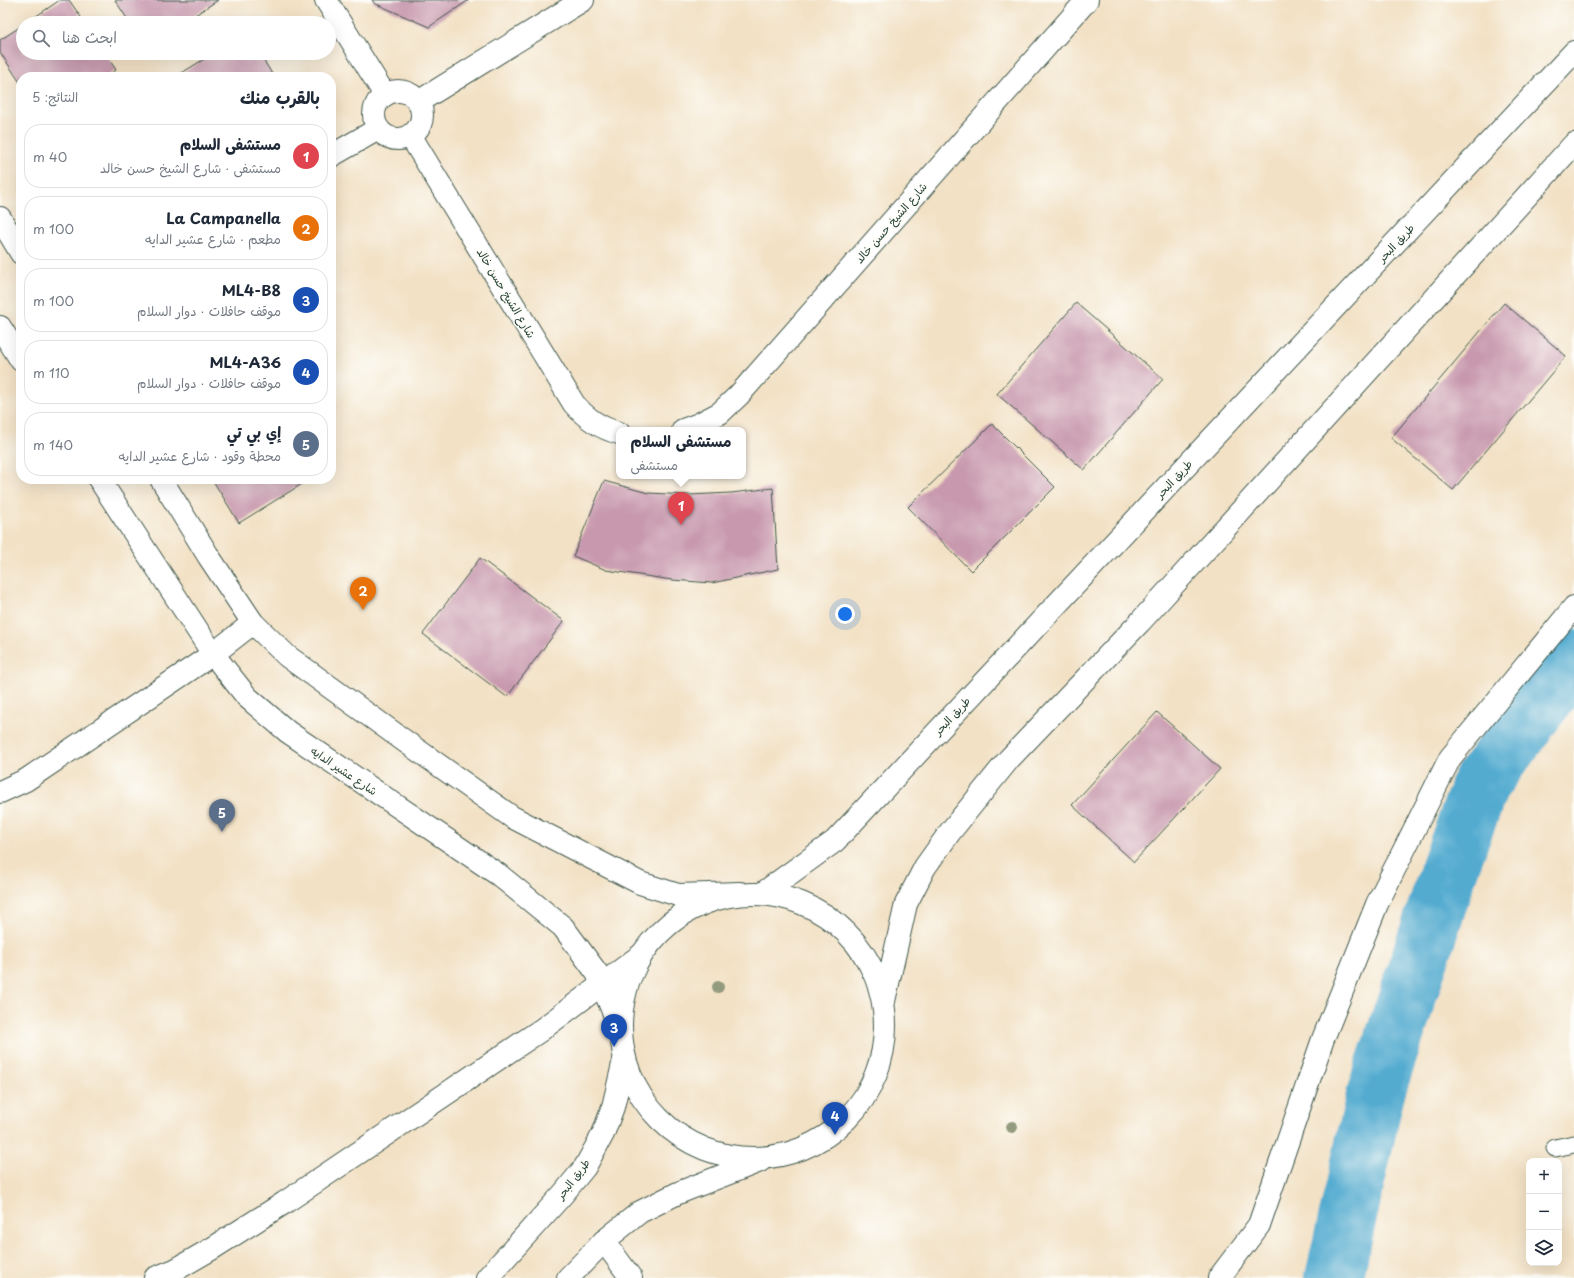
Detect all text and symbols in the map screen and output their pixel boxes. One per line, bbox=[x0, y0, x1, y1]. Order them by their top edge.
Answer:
search box bbox=[16, 16, 336, 60]
text: ابحث هنا bbox=[62, 25, 117, 48]
icon: search bbox=[30, 27, 52, 49]
text: بالقرب منك bbox=[240, 84, 320, 110]
text: النتائج: 5 bbox=[32, 87, 78, 106]
text: مستشفى السلام bbox=[180, 132, 281, 155]
text: 40 m bbox=[33, 147, 67, 166]
text: 1 bbox=[303, 147, 309, 166]
text: مستشفى · شارع الشيخ حسن خالد bbox=[100, 158, 281, 177]
street label: شارع الشيخ حسن خالد bbox=[851, 178, 931, 268]
text: La Campanella bbox=[166, 206, 281, 229]
text: 100 m bbox=[33, 219, 74, 238]
text: 2 bbox=[301, 219, 311, 238]
street label: طريق البحر bbox=[1373, 220, 1418, 266]
text: مطعم · شارع عشير الدايه bbox=[145, 229, 281, 248]
street label: شارع الشيخ حسن خالد bbox=[472, 244, 540, 342]
text: ML4-B8 bbox=[222, 278, 281, 301]
text: 100 m bbox=[33, 291, 74, 310]
text: 3 bbox=[302, 291, 310, 310]
text: موقف حافلات · دوار السلام bbox=[137, 301, 281, 320]
text: ML4-A36 bbox=[209, 350, 281, 373]
text: 110 m bbox=[33, 363, 69, 382]
text: 4 bbox=[302, 363, 310, 382]
text: موقف حافلات · دوار السلام bbox=[137, 373, 281, 392]
text: إي بي تي bbox=[227, 420, 281, 443]
popup bbox=[616, 427, 746, 479]
text: مستشفى السلام bbox=[631, 429, 731, 452]
text: 140 m bbox=[33, 435, 73, 454]
text: 5 bbox=[302, 435, 310, 454]
text: محطة وقود · شارع عشير الدايه bbox=[119, 446, 281, 465]
text: مستشفى bbox=[631, 455, 678, 474]
street label: طريق البحر bbox=[1151, 456, 1196, 502]
pin: 1 bbox=[668, 492, 694, 525]
pin: 2 bbox=[350, 577, 376, 610]
your location bbox=[835, 604, 855, 624]
street label: طريق البحر bbox=[929, 693, 974, 739]
street label: شارع عشير الدايه bbox=[307, 742, 381, 800]
pin: 5 bbox=[209, 799, 235, 832]
pin: 3 bbox=[601, 1014, 627, 1047]
pin: 4 bbox=[822, 1102, 848, 1135]
street label: طريق البحر bbox=[551, 1155, 594, 1203]
map controls bbox=[1526, 1158, 1562, 1266]
button: + bbox=[1526, 1158, 1562, 1194]
button: − bbox=[1526, 1194, 1562, 1230]
button: layers bbox=[1526, 1230, 1562, 1266]

